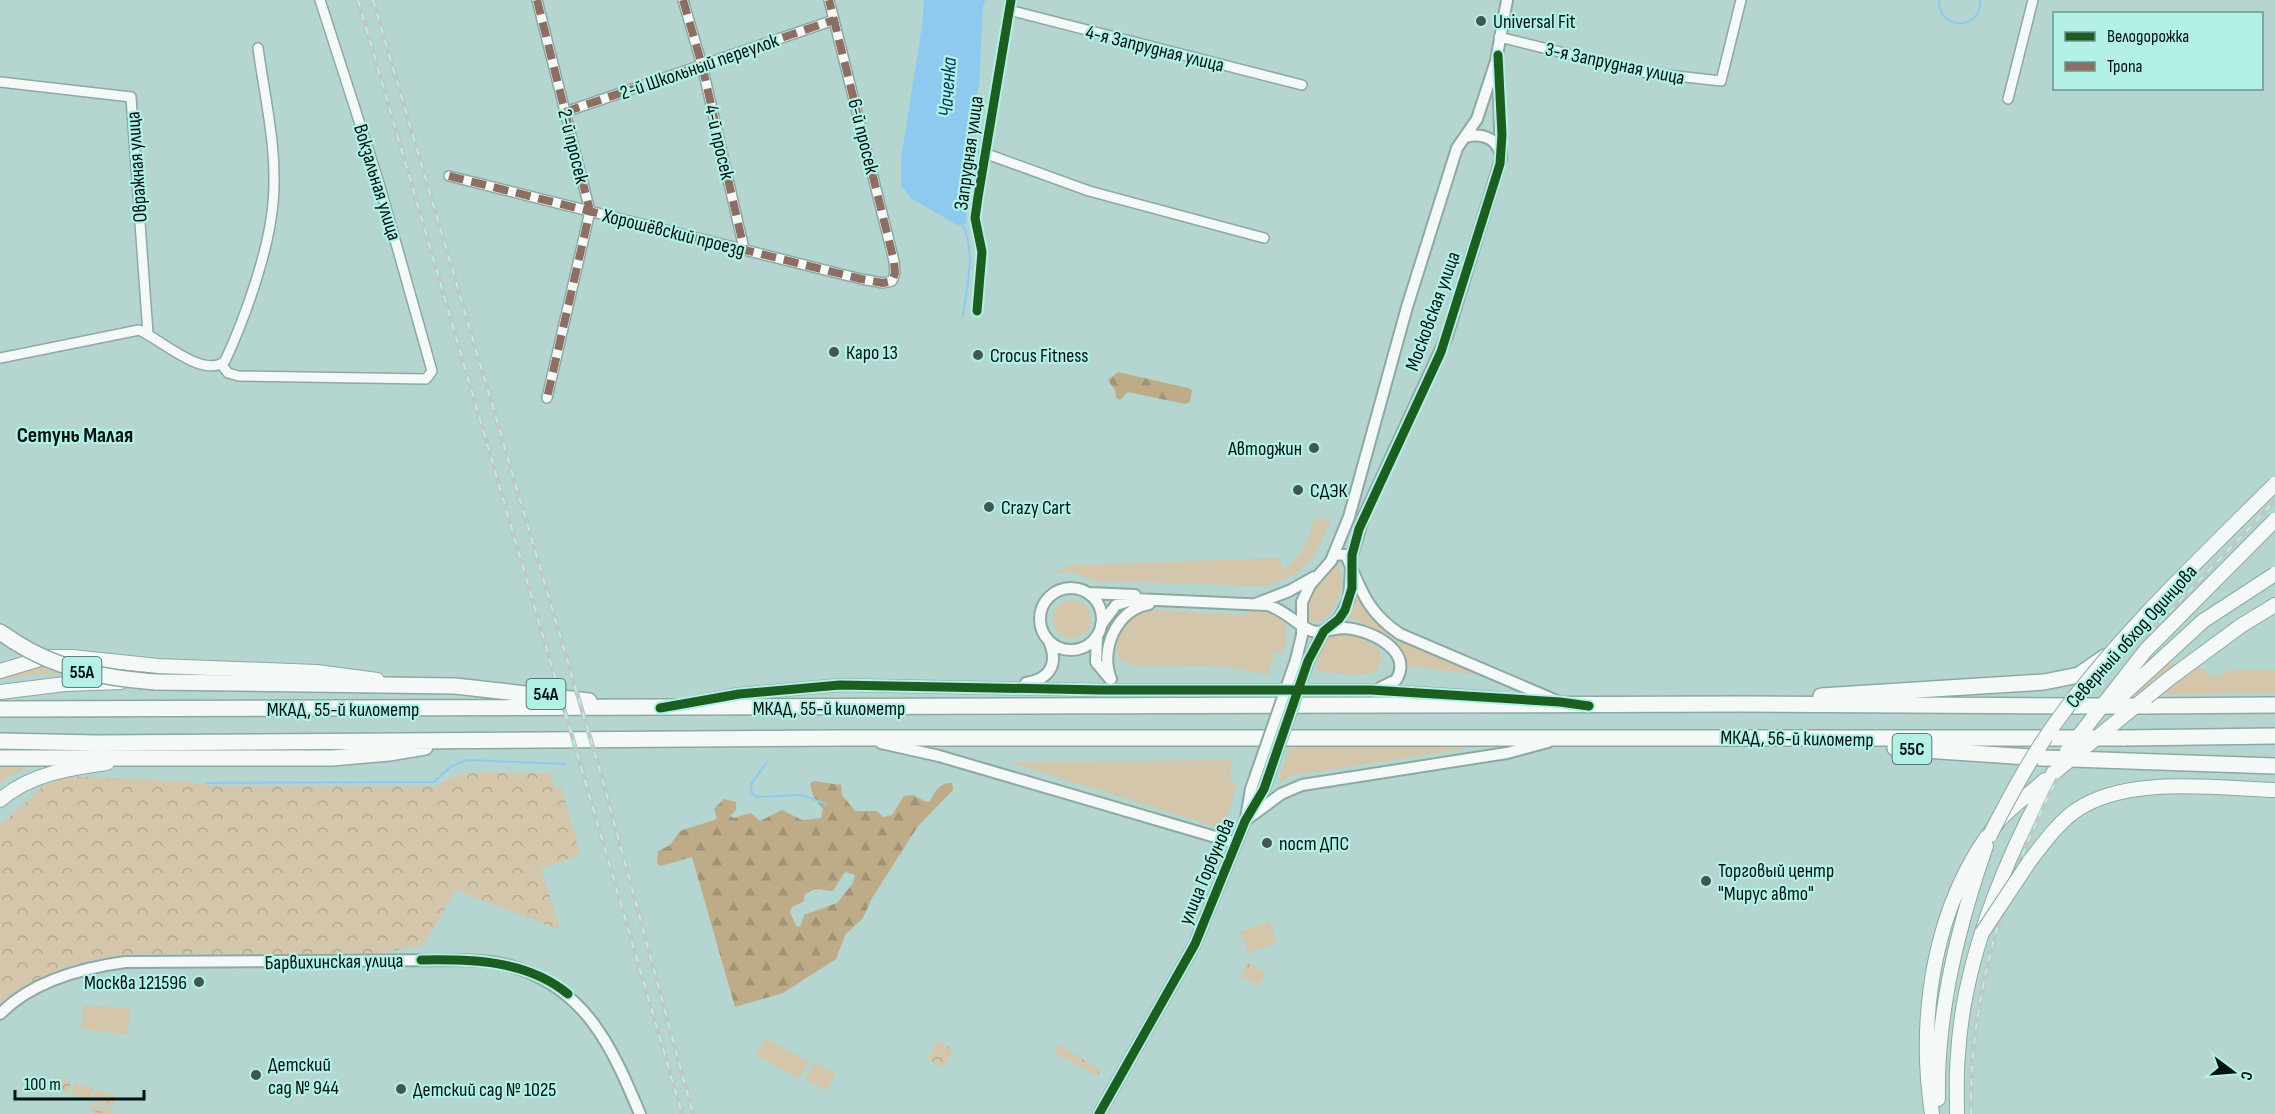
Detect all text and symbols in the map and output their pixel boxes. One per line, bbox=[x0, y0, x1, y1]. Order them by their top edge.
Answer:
place label: Universal Fit bbox=[1493, 10, 1576, 34]
legend bbox=[2053, 12, 2263, 90]
marker: Universal Fit bbox=[1474, 14, 1488, 28]
street label: 4-я Запрудная улица bbox=[1083, 20, 1226, 78]
text: Велодорожка bbox=[2107, 26, 2189, 47]
street label: 2-й Школьный переулок bbox=[617, 28, 782, 105]
street label: 3-я Запрудная улица bbox=[1543, 37, 1687, 90]
water label: Чаченка bbox=[933, 56, 962, 118]
text: Тропа bbox=[2107, 56, 2143, 77]
street label: Запрудная улица bbox=[949, 94, 989, 212]
street label: 6-й просек bbox=[842, 96, 884, 177]
street label: 4-й просек bbox=[699, 103, 739, 182]
street label: 2-й просек bbox=[552, 107, 594, 186]
street label: Овражная улица bbox=[121, 111, 153, 223]
street label: Вокзальная улица bbox=[348, 121, 406, 243]
street label: Хорошёвский проезд bbox=[599, 203, 748, 262]
street label: Московская улица bbox=[1400, 248, 1466, 374]
place label: Каро 13 bbox=[846, 341, 898, 365]
place label: Crocus Fitness bbox=[990, 344, 1089, 368]
marker: Каро 13 bbox=[827, 345, 841, 359]
marker: Crocus Fitness bbox=[971, 348, 985, 362]
district label: Сетунь Малая bbox=[17, 422, 133, 449]
place label: Автоджин bbox=[1227, 437, 1302, 461]
marker: Автоджин bbox=[1307, 441, 1321, 455]
place label: СДЭК bbox=[1310, 479, 1348, 503]
marker: СДЭК bbox=[1291, 483, 1305, 497]
place label: Crazy Cart bbox=[1001, 496, 1071, 520]
marker: Crazy Cart bbox=[982, 500, 996, 514]
street label: Северный обход Одинцова bbox=[2061, 560, 2202, 713]
road number: 55А bbox=[62, 657, 101, 687]
road number: 54А bbox=[526, 679, 566, 709]
street label: МКАД, 55-й километр bbox=[753, 697, 905, 721]
street label: МКАД, 55-й километр bbox=[267, 698, 419, 722]
street label: МКАД, 56-й километр bbox=[1720, 726, 1874, 752]
road number: 55C bbox=[1892, 734, 1932, 764]
street label: улица Горбунова bbox=[1174, 815, 1240, 928]
place label: пост ДПС bbox=[1279, 832, 1349, 856]
marker: пост ДПС bbox=[1260, 836, 1274, 850]
place label: Торговый центр "Мирус авто" bbox=[1718, 859, 1834, 906]
marker: Торговый центр "Мирус авто" bbox=[1699, 874, 1713, 888]
street label: Барвихинская улица bbox=[265, 949, 404, 975]
place label: Москва 121596 bbox=[84, 971, 187, 995]
marker: Москва 121596 bbox=[192, 975, 206, 989]
north arrow bbox=[2203, 1042, 2263, 1102]
place label: Детский сад № 944 bbox=[268, 1053, 339, 1100]
scale bar bbox=[15, 1063, 144, 1101]
marker: Детский сад № 944 bbox=[249, 1068, 263, 1082]
text: С bbox=[2236, 1069, 2256, 1082]
text: 100 m bbox=[24, 1074, 61, 1095]
place label: Детский сад № 1025 bbox=[413, 1078, 556, 1102]
marker: Детский сад № 1025 bbox=[394, 1082, 408, 1096]

